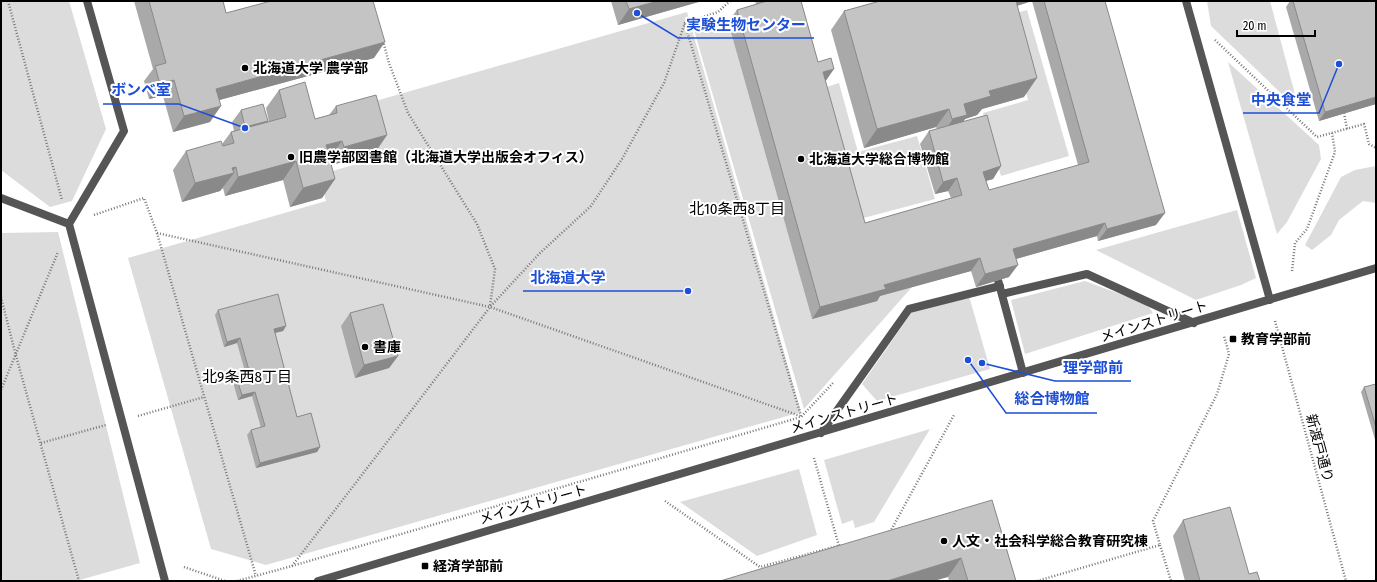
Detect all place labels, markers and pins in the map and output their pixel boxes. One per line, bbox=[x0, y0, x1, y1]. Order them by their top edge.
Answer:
callout: 実験生物センター bbox=[678, 11, 814, 38]
place label: 北海道大学 農学部 bbox=[253, 60, 368, 77]
marker: 北海道大学 農学部 bbox=[240, 63, 250, 73]
callout: ボンベ室 bbox=[103, 77, 179, 104]
callout: 中央食堂 bbox=[1243, 86, 1319, 113]
place label: 旧農学部図書館（北海道大学出版会オフィス） bbox=[299, 149, 593, 166]
place label: 北海道大学総合博物館 bbox=[809, 151, 949, 168]
marker: 旧農学部図書館（北海道大学出版会オフィス） bbox=[286, 152, 296, 162]
marker: 北海道大学総合博物館 bbox=[796, 154, 806, 164]
callout: 北海道大学 bbox=[523, 264, 614, 291]
place label: 教育学部前 bbox=[1241, 331, 1311, 348]
marker: 教育学部前 bbox=[1228, 334, 1238, 344]
place label: 書庫 bbox=[373, 339, 401, 356]
marker: 書庫 bbox=[360, 342, 370, 352]
callout: 理学部前 bbox=[1055, 354, 1131, 381]
callout: 総合博物館 bbox=[1006, 386, 1097, 413]
place label: 人文・社会科学総合教育研究棟 bbox=[952, 533, 1148, 550]
marker: 人文・社会科学総合教育研究棟 bbox=[939, 536, 949, 546]
place label: 経済学部前 bbox=[433, 558, 503, 575]
marker: 経済学部前 bbox=[420, 561, 430, 571]

